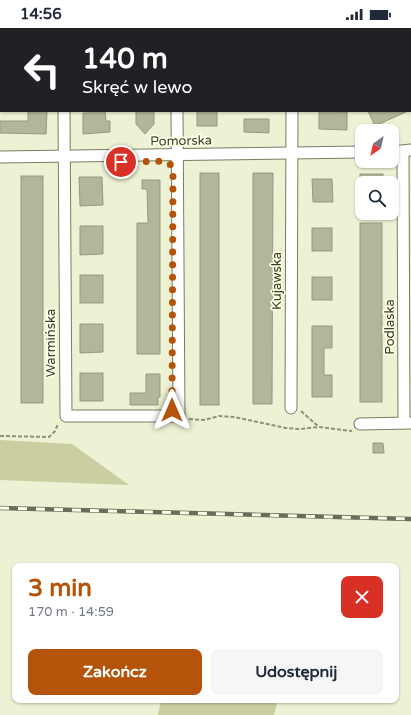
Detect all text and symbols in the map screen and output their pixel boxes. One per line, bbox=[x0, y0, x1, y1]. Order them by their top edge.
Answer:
text: 14:56 bbox=[20, 5, 62, 23]
text: 140 m bbox=[82, 42, 168, 76]
icon: left bbox=[16, 44, 68, 96]
text: Skręć w lewo bbox=[82, 76, 192, 98]
north arrow bbox=[355, 124, 399, 168]
map controls bbox=[355, 124, 399, 220]
street label: Pomorska bbox=[150, 132, 212, 150]
pin bbox=[104, 145, 138, 179]
icon: arrive bbox=[110, 151, 132, 173]
button: search bbox=[355, 176, 399, 220]
street label: Kujawska bbox=[269, 252, 285, 310]
street label: Podlaska bbox=[382, 299, 398, 355]
street label: Warmińska bbox=[43, 309, 59, 377]
position arrow bbox=[151, 389, 193, 431]
text: 3 min bbox=[28, 574, 92, 603]
button: close bbox=[341, 576, 383, 618]
text: 170 m · 14:59 bbox=[28, 604, 114, 620]
button: Zakończ bbox=[28, 649, 202, 695]
button: Udostępnij bbox=[210, 649, 383, 695]

